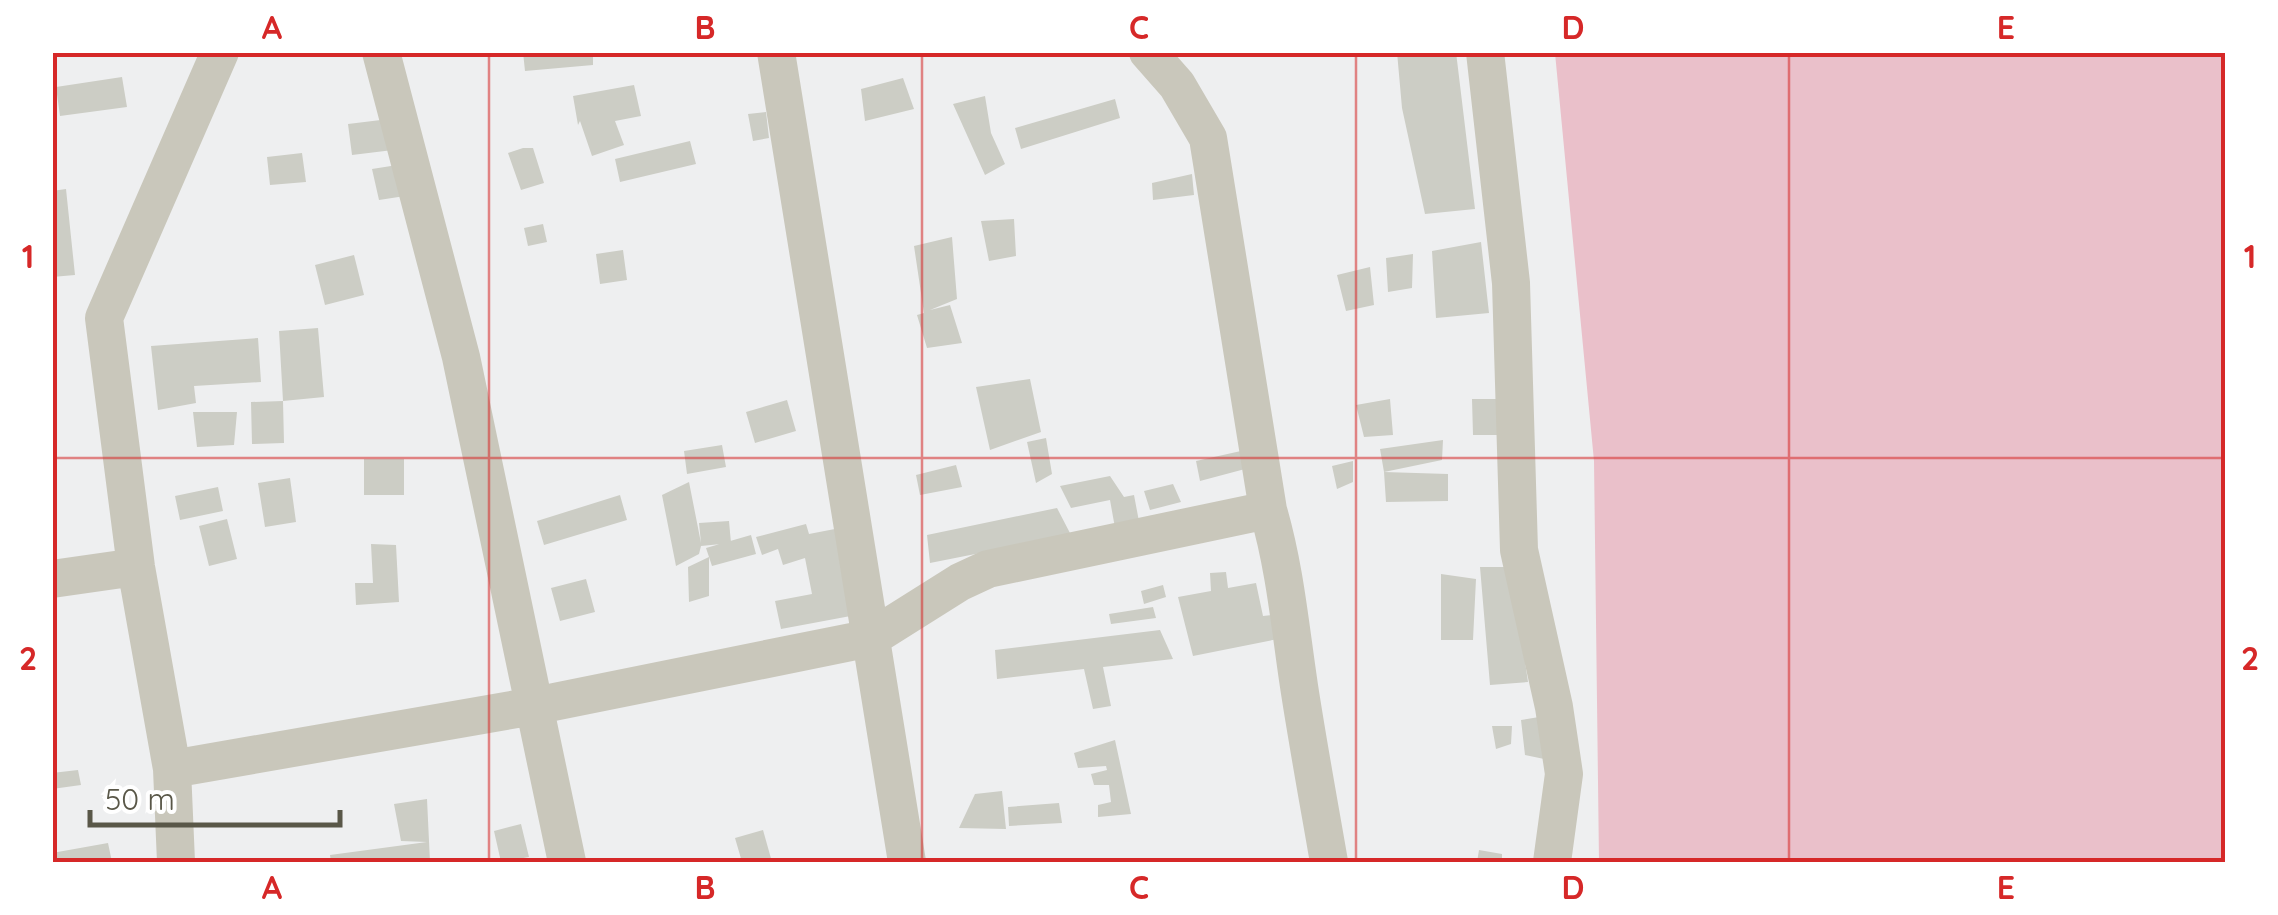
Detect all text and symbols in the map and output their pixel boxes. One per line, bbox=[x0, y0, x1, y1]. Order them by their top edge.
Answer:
text: A bbox=[262, 7, 283, 47]
text: B bbox=[695, 7, 715, 47]
text: C bbox=[1129, 7, 1149, 47]
text: D bbox=[1562, 7, 1584, 47]
text: E bbox=[1997, 7, 2015, 47]
text: 1 bbox=[22, 236, 34, 276]
text: 1 bbox=[2244, 236, 2256, 276]
text: 2 bbox=[19, 638, 37, 678]
text: 2 bbox=[2241, 638, 2259, 678]
scale bar bbox=[90, 765, 340, 827]
text: 50 m bbox=[105, 780, 175, 818]
text: A bbox=[262, 867, 283, 907]
text: B bbox=[695, 867, 715, 907]
text: C bbox=[1129, 867, 1149, 907]
text: D bbox=[1562, 867, 1584, 907]
text: E bbox=[1997, 867, 2015, 907]

